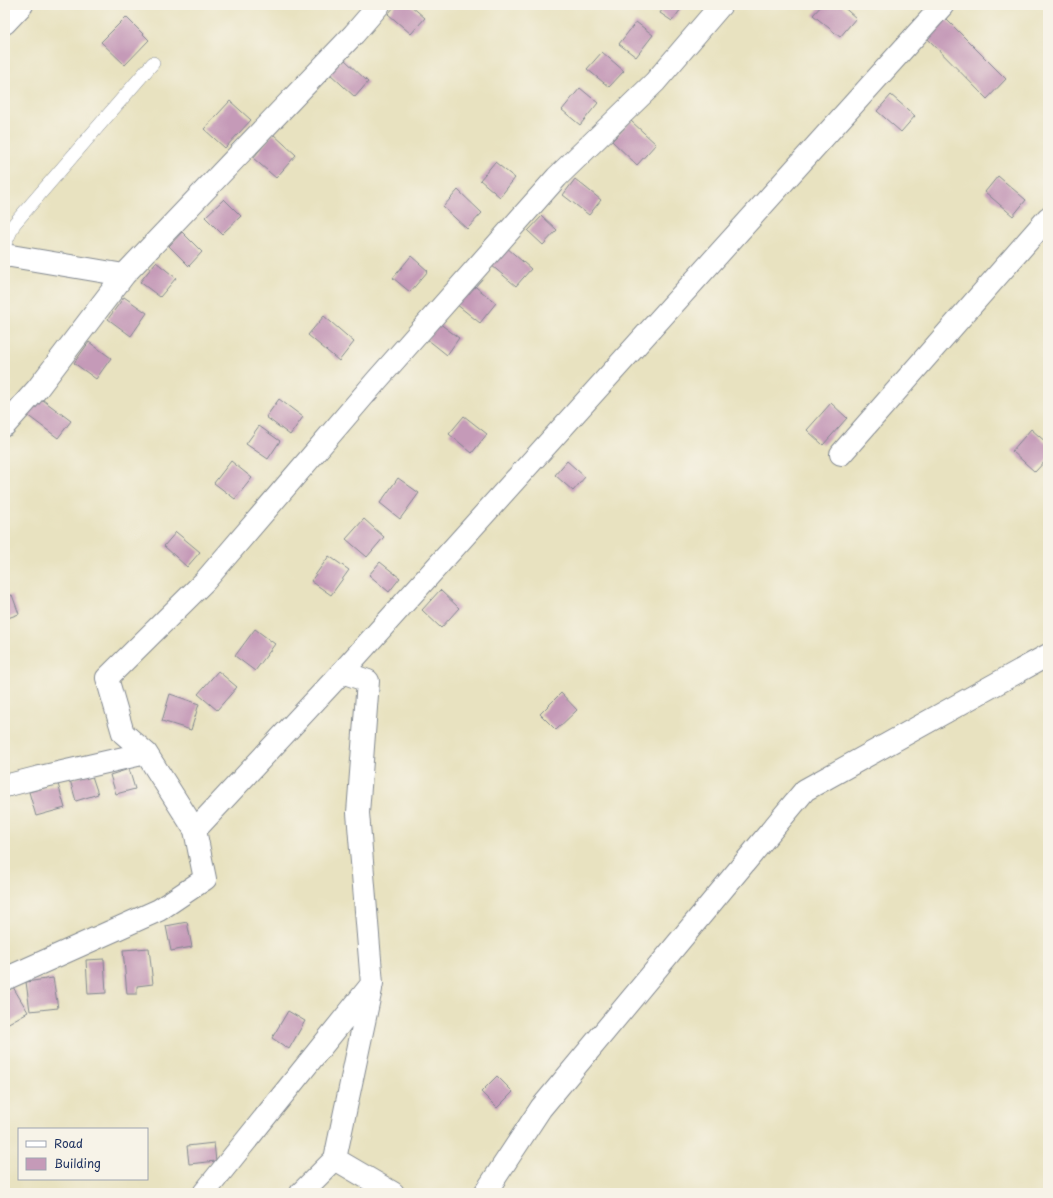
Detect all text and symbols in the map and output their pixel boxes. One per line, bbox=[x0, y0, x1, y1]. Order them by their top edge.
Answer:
legend bbox=[18, 1128, 148, 1180]
text: Road bbox=[54, 1134, 83, 1152]
text: Building bbox=[54, 1154, 101, 1172]

